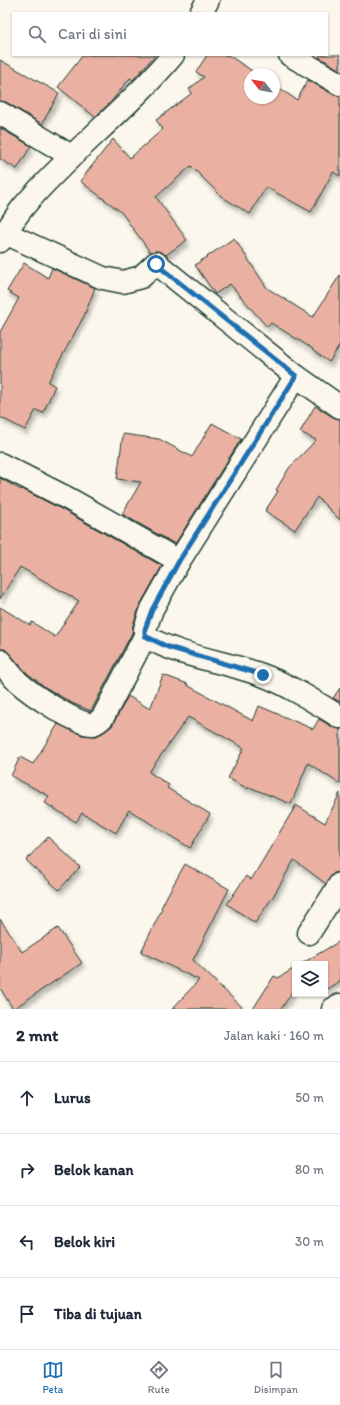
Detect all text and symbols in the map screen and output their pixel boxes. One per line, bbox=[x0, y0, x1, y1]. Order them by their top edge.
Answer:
search box bbox=[12, 12, 328, 56]
icon: search bbox=[26, 23, 48, 45]
text: Cari di sini bbox=[58, 25, 127, 43]
north arrow bbox=[244, 68, 280, 104]
route start bbox=[147, 255, 165, 273]
route end bbox=[254, 666, 272, 684]
map controls bbox=[292, 961, 328, 997]
button: layers bbox=[292, 961, 328, 997]
text: 2 mnt bbox=[16, 1025, 59, 1045]
text: Jalan kaki · 160 m bbox=[224, 1028, 324, 1043]
icon: ahead bbox=[16, 1087, 38, 1109]
text: Lurus bbox=[54, 1089, 91, 1107]
text: 50 m bbox=[295, 1090, 324, 1105]
icon: right bbox=[16, 1159, 38, 1181]
text: Belok kanan bbox=[54, 1161, 134, 1179]
text: 80 m bbox=[295, 1162, 324, 1177]
icon: left bbox=[16, 1231, 38, 1253]
text: Belok kiri bbox=[54, 1233, 115, 1251]
text: 30 m bbox=[295, 1234, 324, 1249]
icon: arrive bbox=[16, 1303, 38, 1325]
text: Tiba di tujuan bbox=[54, 1305, 142, 1323]
tab: Peta bbox=[42, 1359, 64, 1396]
tab: Rute bbox=[148, 1359, 170, 1396]
tab: Disimpan bbox=[254, 1359, 298, 1396]

